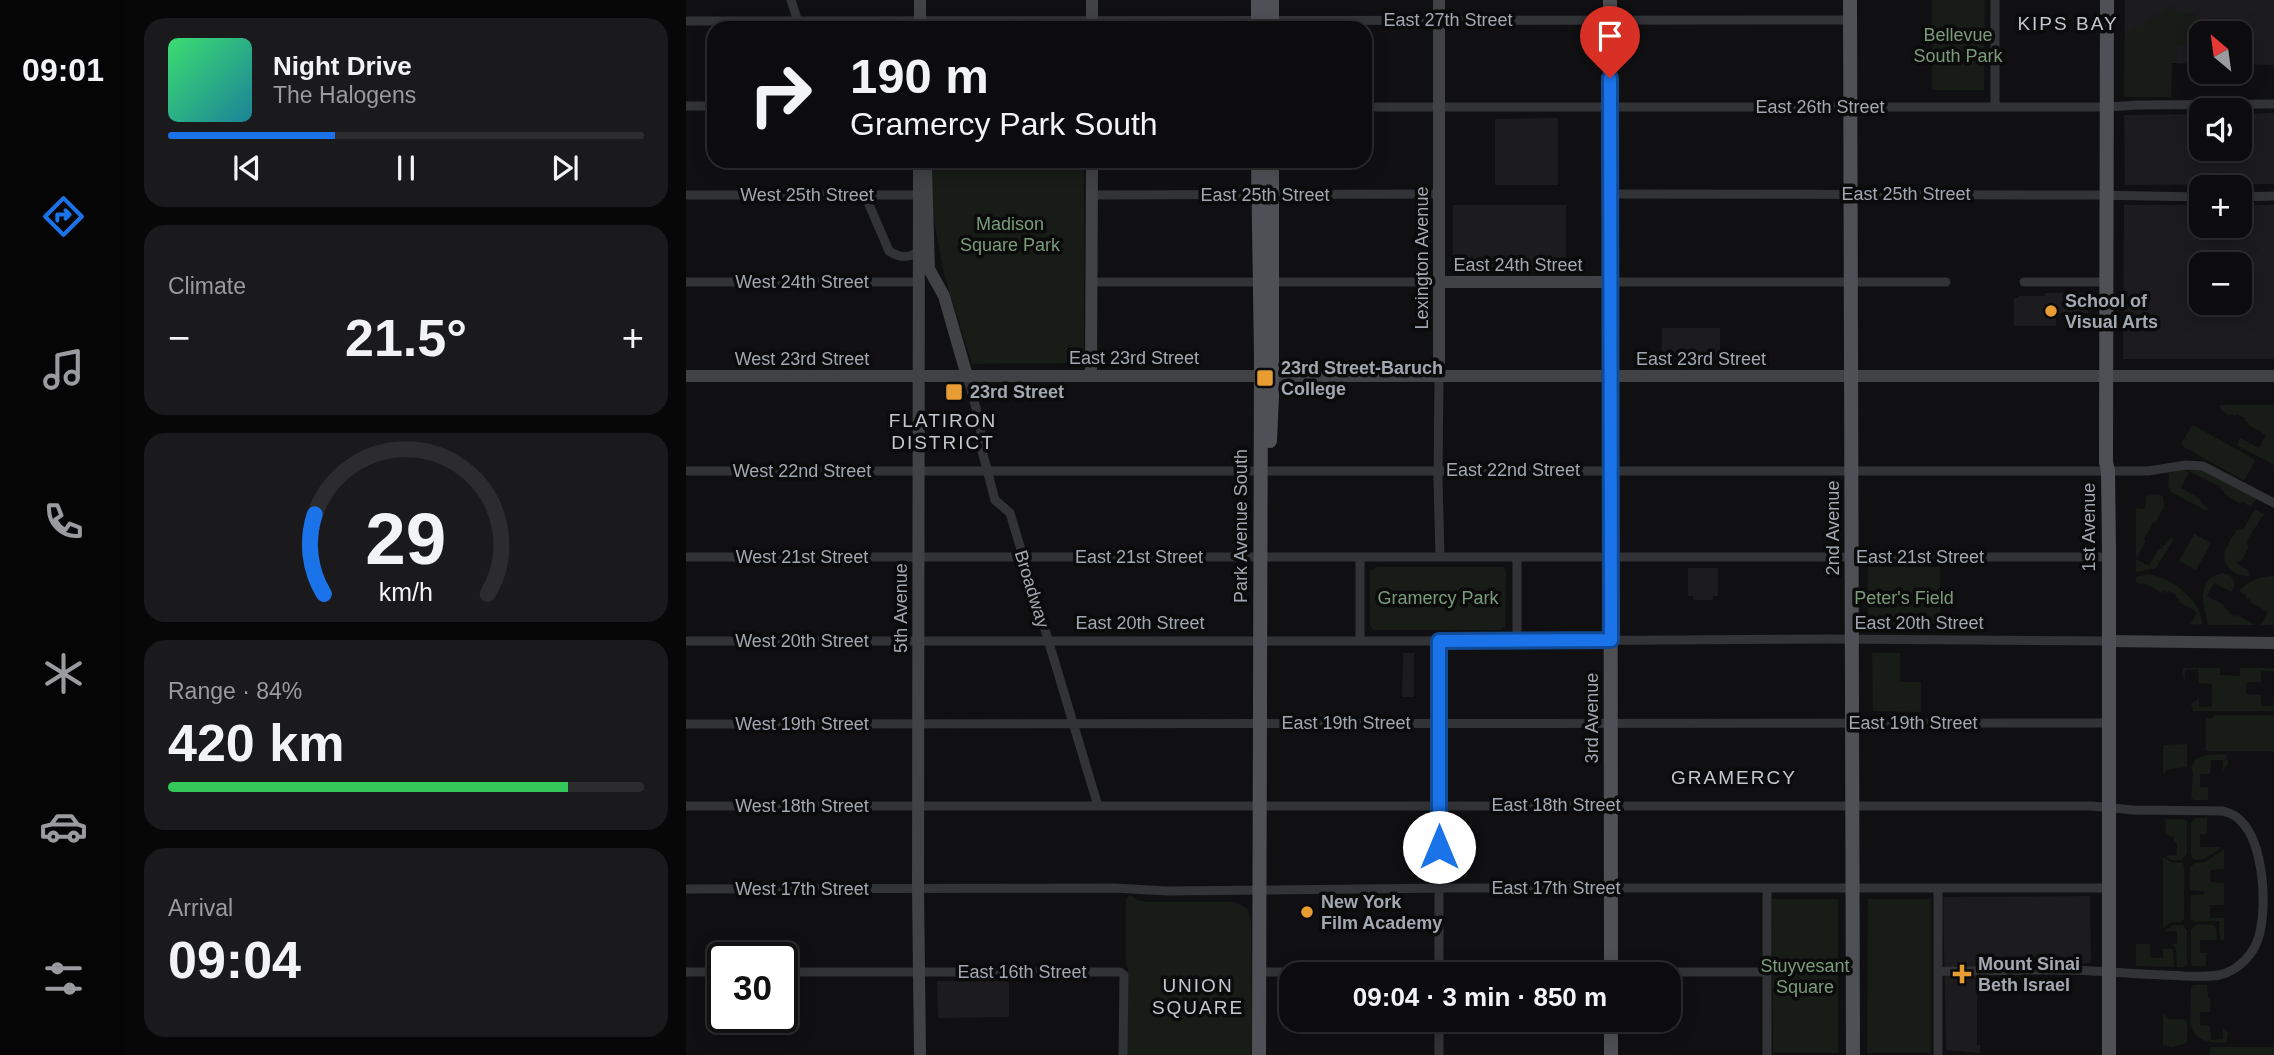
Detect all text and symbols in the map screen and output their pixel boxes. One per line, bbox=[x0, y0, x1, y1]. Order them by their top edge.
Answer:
pin bbox=[1580, 6, 1640, 78]
street label: East 27th Street bbox=[1383, 10, 1513, 30]
district label: KIPS BAY bbox=[2017, 13, 2119, 34]
icon: arrive bbox=[1591, 17, 1629, 55]
north arrow bbox=[2189, 21, 2252, 84]
map controls bbox=[2189, 21, 2252, 315]
park label: Bellevue South Park bbox=[1913, 25, 2004, 66]
icon: right bbox=[735, 49, 826, 140]
text: 190 m bbox=[850, 49, 989, 103]
text: Night Drive bbox=[273, 51, 412, 81]
text: 09:01 bbox=[22, 52, 104, 88]
text: The Halogens bbox=[273, 82, 416, 108]
street label: East 26th Street bbox=[1755, 97, 1885, 117]
button: sound bbox=[2189, 98, 2252, 161]
text: Gramercy Park South bbox=[850, 106, 1158, 142]
icon: previous bbox=[228, 149, 266, 187]
icon: pause bbox=[387, 149, 425, 187]
icon: next bbox=[546, 149, 584, 187]
button: + bbox=[2189, 175, 2252, 238]
street label: East 25th Street bbox=[1841, 184, 1971, 204]
street label: West 25th Street bbox=[740, 185, 874, 205]
street label: East 25th Street bbox=[1200, 185, 1330, 205]
street label: Lexington Avenue bbox=[1412, 187, 1432, 329]
icon: directions bbox=[39, 192, 88, 241]
park label: Madison Square Park bbox=[960, 214, 1061, 255]
button: − bbox=[2189, 252, 2252, 315]
street label: East 24th Street bbox=[1453, 255, 1583, 275]
street label: West 24th Street bbox=[735, 272, 869, 292]
text: Climate bbox=[168, 273, 246, 299]
place label: School of Visual Arts bbox=[2065, 291, 2158, 332]
marker: School of Visual Arts bbox=[2043, 303, 2059, 319]
text: 21.5° bbox=[345, 309, 467, 367]
text: − bbox=[168, 317, 190, 359]
text: + bbox=[622, 317, 644, 359]
icon: music bbox=[39, 345, 88, 394]
street label: East 23rd Street bbox=[1069, 348, 1199, 368]
street label: West 23rd Street bbox=[735, 349, 869, 369]
street label: East 23rd Street bbox=[1636, 349, 1766, 369]
place label: 23rd Street-Baruch College bbox=[1281, 358, 1443, 399]
marker: 23rd Street-Baruch College bbox=[1255, 368, 1275, 388]
marker: 23rd Street bbox=[944, 382, 964, 402]
place label: 23rd Street bbox=[970, 382, 1064, 402]
district label: FLATIRON DISTRICT bbox=[889, 410, 997, 453]
street label: Park Avenue South bbox=[1231, 449, 1251, 603]
street label: East 22nd Street bbox=[1446, 460, 1580, 480]
street label: West 22nd Street bbox=[733, 461, 871, 481]
street label: 2nd Avenue bbox=[1823, 481, 1843, 575]
street label: 1st Avenue bbox=[2079, 483, 2099, 571]
icon: phone bbox=[39, 497, 88, 546]
text: 29 bbox=[366, 498, 446, 579]
street label: West 21st Street bbox=[736, 547, 868, 567]
street label: East 21st Street bbox=[1075, 547, 1203, 567]
street label: East 21st Street bbox=[1856, 547, 1984, 567]
street label: Broadway bbox=[1011, 548, 1053, 630]
street label: 5th Avenue bbox=[891, 563, 911, 653]
text: km/h bbox=[379, 577, 433, 605]
park label: Gramercy Park bbox=[1377, 588, 1500, 608]
park label: Peter's Field bbox=[1854, 588, 1954, 608]
street label: East 20th Street bbox=[1075, 613, 1205, 633]
street label: East 20th Street bbox=[1854, 613, 1984, 633]
street label: West 20th Street bbox=[735, 631, 869, 651]
icon: climate bbox=[39, 649, 88, 698]
street label: 3rd Avenue bbox=[1582, 673, 1602, 763]
text: Range · 84% bbox=[168, 678, 302, 704]
street label: East 19th Street bbox=[1281, 713, 1411, 733]
street label: East 19th Street bbox=[1848, 713, 1978, 733]
text: 420 km bbox=[168, 714, 344, 772]
street label: West 19th Street bbox=[735, 714, 869, 734]
district label: GRAMERCY bbox=[1671, 767, 1797, 788]
street label: East 18th Street bbox=[1491, 795, 1621, 815]
street label: West 18th Street bbox=[735, 796, 869, 816]
icon: car bbox=[39, 802, 88, 851]
position arrow bbox=[1402, 810, 1476, 884]
street label: East 17th Street bbox=[1491, 878, 1621, 898]
street label: West 17th Street bbox=[735, 879, 869, 899]
place label: New York Film Academy bbox=[1321, 892, 1442, 933]
text: Arrival bbox=[168, 895, 233, 921]
marker: New York Film Academy bbox=[1299, 904, 1315, 920]
text: 09:04 bbox=[168, 931, 301, 989]
speed limit sign: 30 bbox=[707, 942, 798, 1033]
icon: filters bbox=[39, 954, 88, 1003]
place label: Mount Sinai Beth Israel bbox=[1978, 954, 2080, 995]
park label: Stuyvesant Square bbox=[1760, 956, 1850, 997]
street label: East 16th Street bbox=[957, 962, 1087, 982]
marker: Mount Sinai Beth Israel bbox=[1952, 964, 1972, 984]
district label: UNION SQUARE bbox=[1152, 975, 1244, 1018]
text: 09:04 · 3 min · 850 m bbox=[1353, 982, 1607, 1012]

